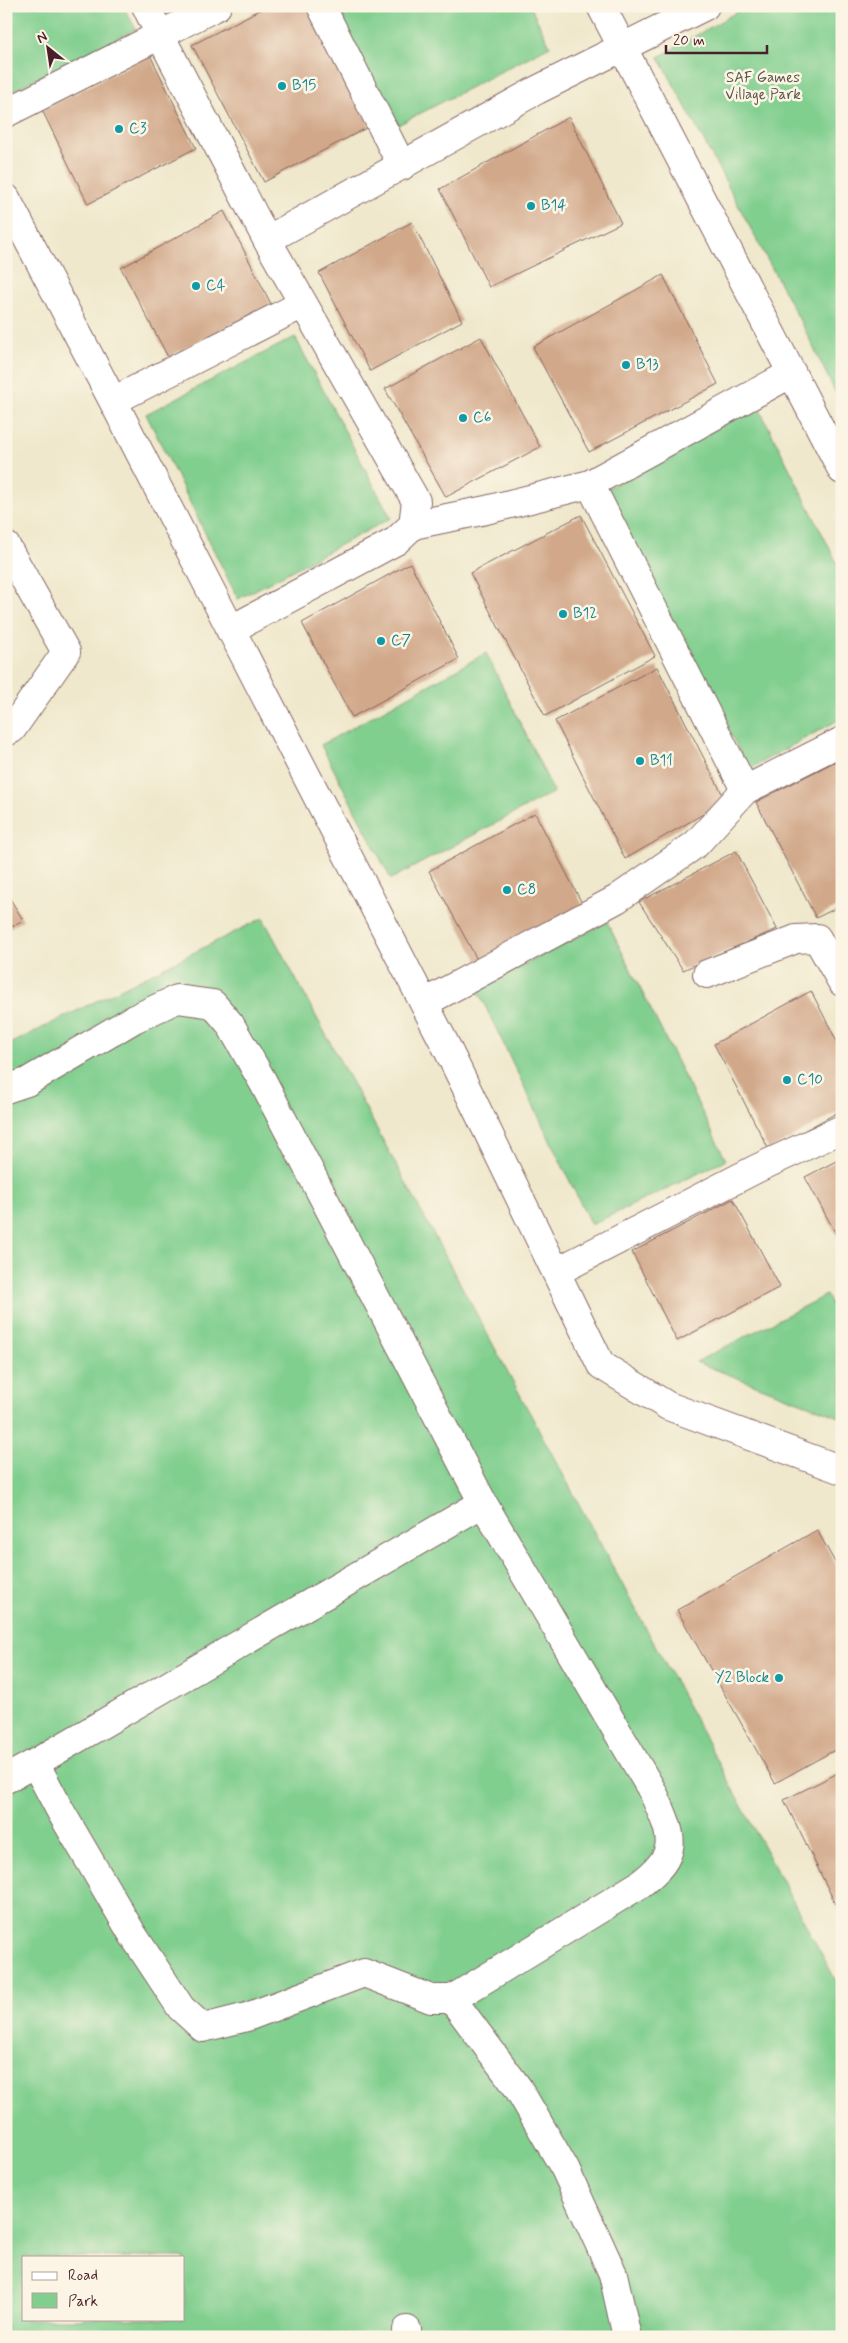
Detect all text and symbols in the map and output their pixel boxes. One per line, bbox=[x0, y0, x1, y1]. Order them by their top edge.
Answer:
north arrow bbox=[22, 22, 72, 72]
scale bar bbox=[666, 22, 767, 54]
text: N bbox=[33, 27, 51, 48]
text: 20 m bbox=[673, 31, 705, 51]
park label: SAF Games Village Park bbox=[725, 68, 801, 105]
place label: B15 bbox=[292, 76, 316, 96]
marker: B15 bbox=[276, 80, 288, 92]
place label: C3 bbox=[129, 119, 147, 139]
marker: C3 bbox=[113, 123, 125, 135]
place label: B14 bbox=[541, 196, 566, 216]
marker: B14 bbox=[525, 200, 537, 212]
place label: C4 bbox=[206, 276, 226, 296]
marker: C4 bbox=[190, 280, 202, 292]
place label: B13 bbox=[636, 355, 659, 375]
marker: B13 bbox=[620, 359, 632, 371]
place label: C6 bbox=[473, 408, 492, 428]
marker: C6 bbox=[457, 412, 469, 424]
place label: B12 bbox=[573, 604, 597, 624]
marker: B12 bbox=[557, 608, 569, 620]
place label: C7 bbox=[391, 631, 411, 651]
marker: C7 bbox=[375, 635, 387, 647]
place label: B11 bbox=[650, 751, 673, 771]
marker: B11 bbox=[634, 755, 646, 767]
place label: C8 bbox=[517, 880, 536, 900]
marker: C8 bbox=[501, 884, 513, 896]
place label: C10 bbox=[797, 1070, 823, 1090]
marker: C10 bbox=[781, 1074, 793, 1086]
place label: Y2 Block bbox=[715, 1668, 769, 1688]
marker: Y2 Block bbox=[773, 1672, 785, 1684]
legend bbox=[22, 2256, 185, 2320]
text: Road bbox=[68, 2266, 98, 2286]
text: Park bbox=[68, 2292, 98, 2312]

